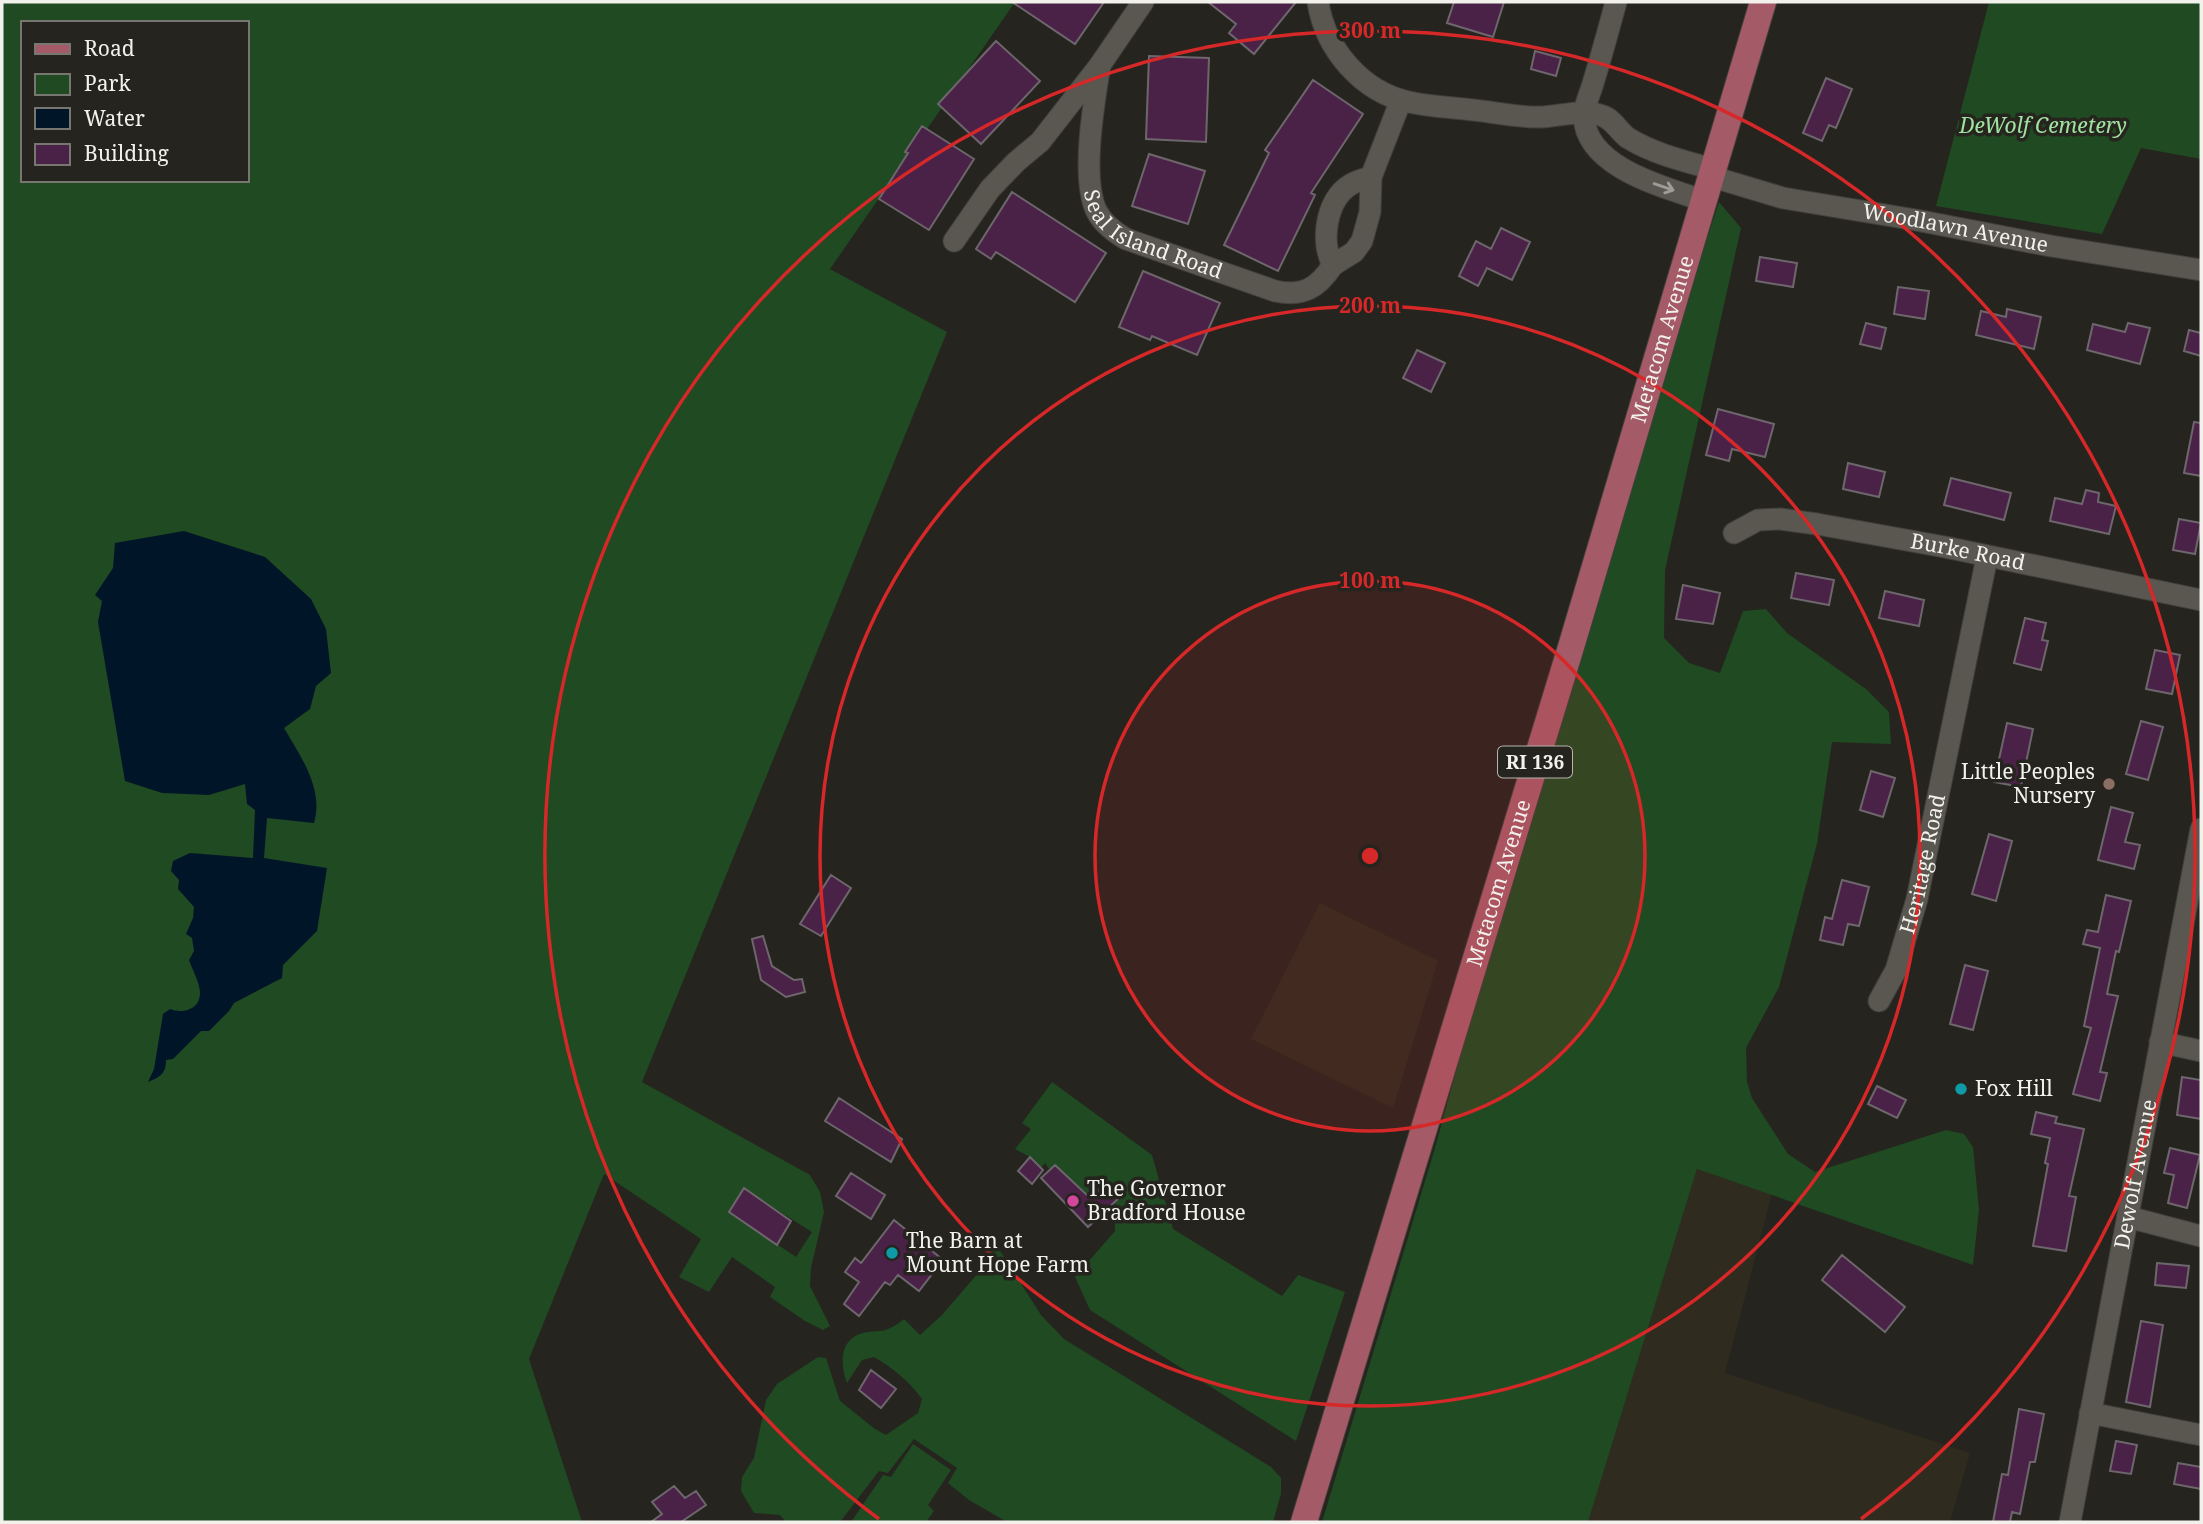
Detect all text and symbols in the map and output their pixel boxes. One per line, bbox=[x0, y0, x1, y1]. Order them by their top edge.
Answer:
text: 300 m bbox=[1339, 16, 1401, 44]
legend bbox=[21, 21, 248, 182]
text: Road bbox=[84, 34, 135, 62]
text: Park bbox=[84, 69, 131, 97]
text: Water bbox=[84, 104, 145, 132]
park label: DeWolf Cemetery bbox=[1958, 111, 2127, 139]
text: Building bbox=[84, 139, 169, 167]
one-way arrow bbox=[1652, 182, 1674, 194]
street label: Seal Island Road bbox=[1078, 187, 1227, 285]
street label: Woodlawn Avenue bbox=[1860, 196, 2051, 258]
street label: Metacom Avenue bbox=[1624, 252, 1700, 426]
text: 200 m bbox=[1339, 291, 1401, 319]
street label: Burke Road bbox=[1908, 526, 2028, 576]
text: 100 m bbox=[1339, 566, 1401, 594]
road number: RI 136 bbox=[1498, 747, 1572, 778]
place label: Little Peoples Nursery bbox=[1961, 757, 2095, 809]
marker: Little Peoples Nursery bbox=[2101, 776, 2117, 792]
street label: Heritage Road bbox=[1893, 791, 1951, 937]
street label: Metacom Avenue bbox=[1459, 796, 1537, 970]
centre of rings bbox=[1358, 844, 1382, 868]
place label: Fox Hill bbox=[1975, 1074, 2053, 1102]
marker: Fox Hill bbox=[1953, 1081, 1969, 1097]
street label: Dewolf Avenue bbox=[2107, 1097, 2163, 1251]
place label: The Governor Bradford House bbox=[1087, 1174, 1246, 1226]
marker: The Governor Bradford House bbox=[1065, 1193, 1081, 1209]
place label: The Barn at Mount Hope Farm bbox=[906, 1226, 1089, 1278]
marker: The Barn at Mount Hope Farm bbox=[884, 1245, 900, 1261]

